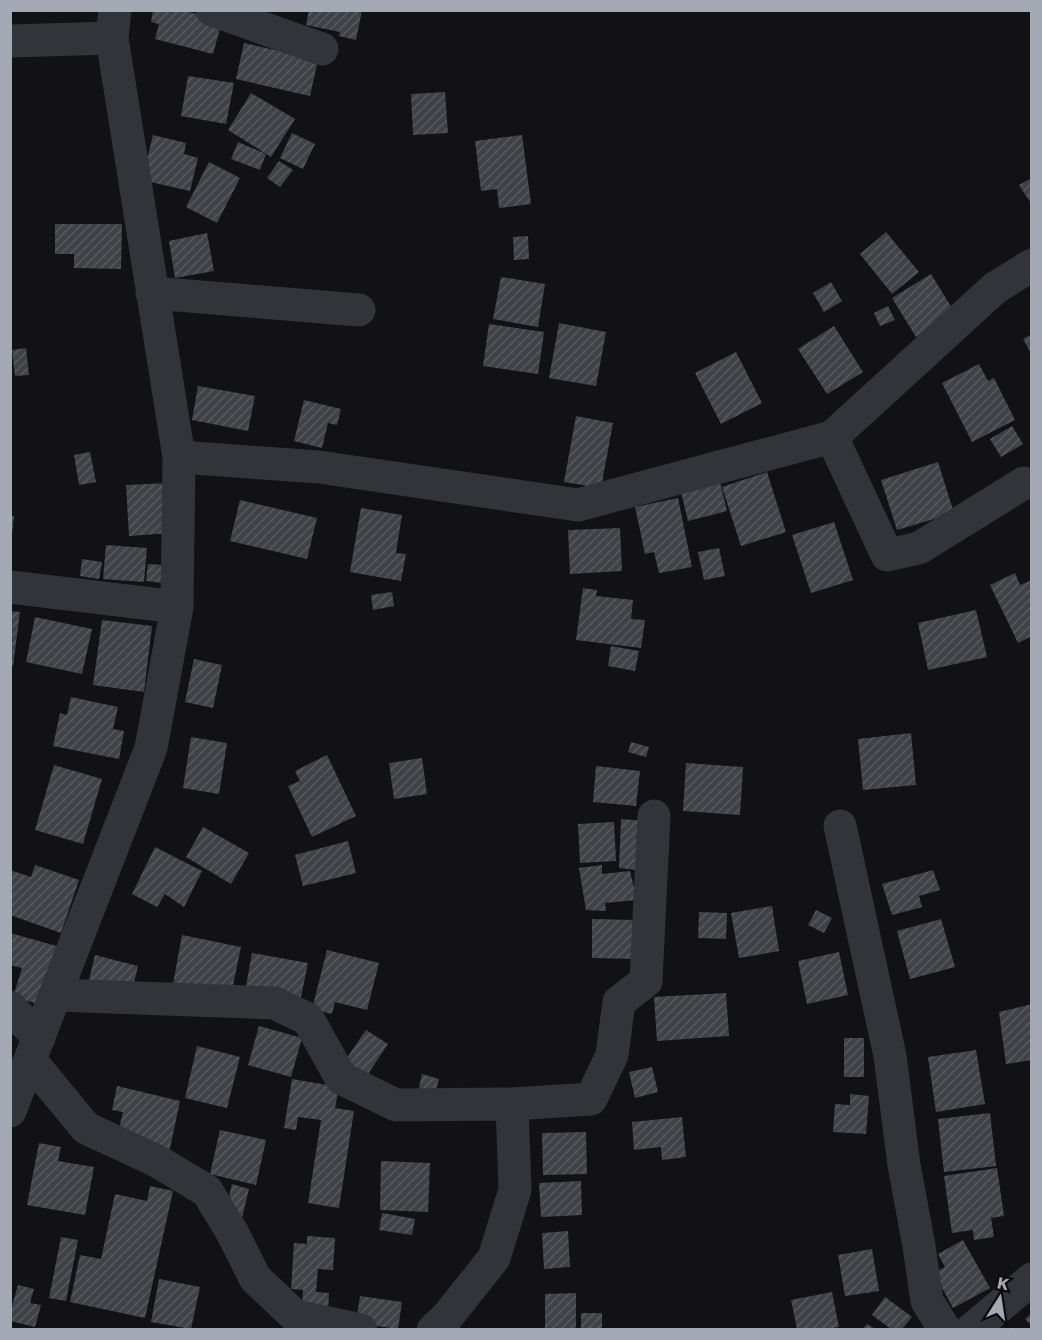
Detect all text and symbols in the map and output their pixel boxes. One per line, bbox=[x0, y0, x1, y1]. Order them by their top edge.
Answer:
north arrow bbox=[970, 1268, 1030, 1328]
text: K bbox=[995, 1272, 1011, 1294]

